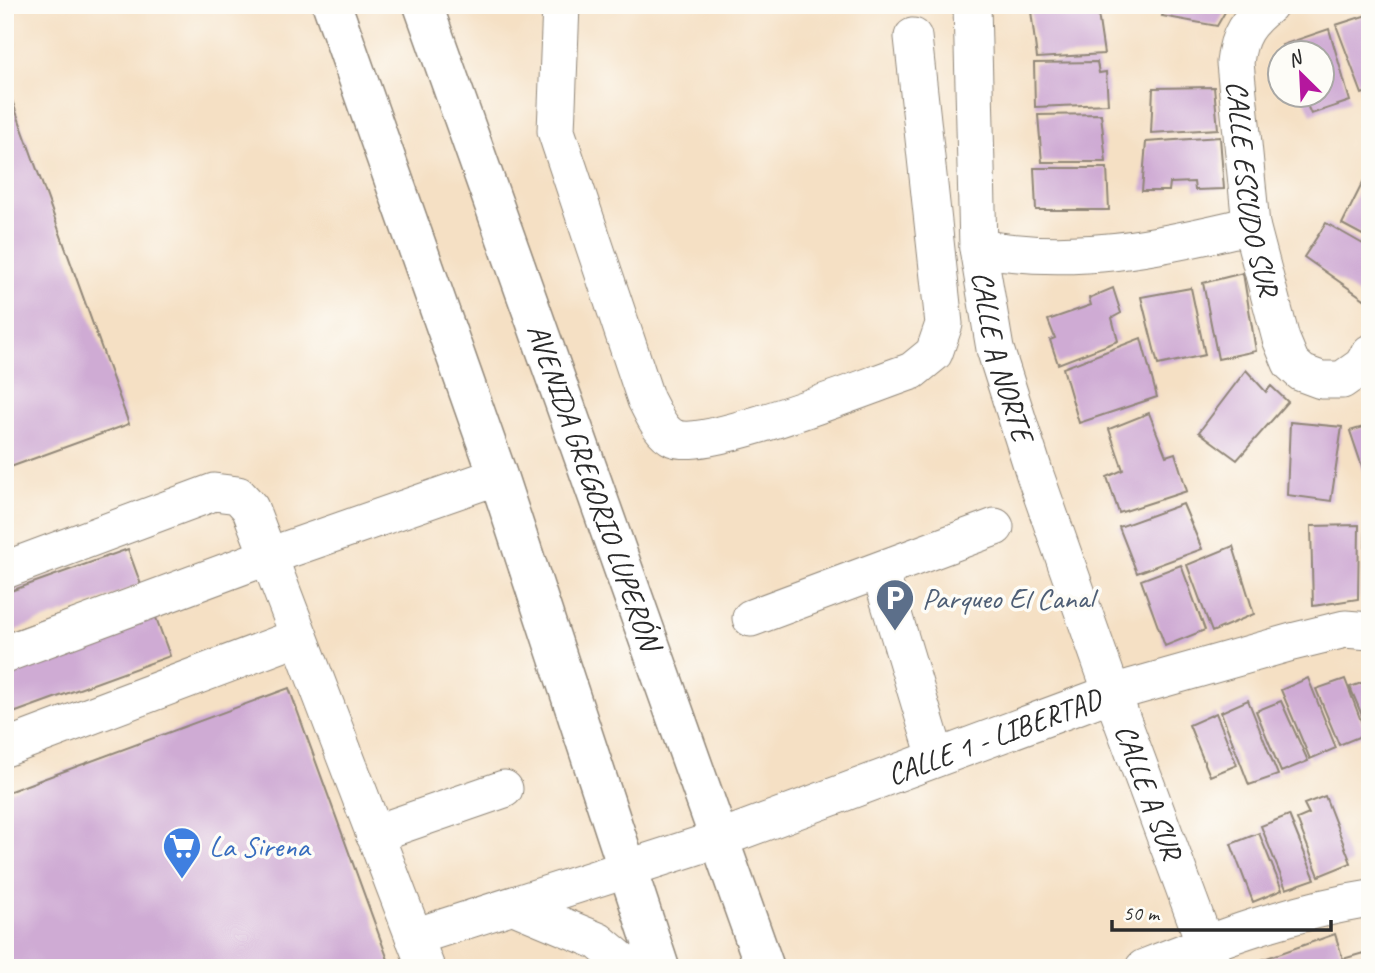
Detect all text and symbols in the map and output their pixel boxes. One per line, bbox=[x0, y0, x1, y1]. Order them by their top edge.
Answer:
north arrow bbox=[1266, 38, 1336, 108]
text: N bbox=[1284, 45, 1308, 73]
street label: CALLE ESCUDO SUR bbox=[1218, 79, 1288, 302]
street label: CALLE A NORTE bbox=[963, 268, 1043, 449]
street label: AVENIDA GREGORIO LUPERÓN bbox=[519, 319, 671, 659]
parking icon: Parqueo El Canal bbox=[874, 577, 916, 632]
place label: Parqueo El Canal bbox=[922, 579, 1099, 617]
street label: CALLE 1 - LIBERTAD bbox=[882, 679, 1109, 794]
street label: CALLE A SUR bbox=[1106, 719, 1192, 867]
supermarket icon: La Sirena bbox=[161, 825, 203, 880]
place label: La Sirena bbox=[209, 827, 311, 865]
scale bar bbox=[1112, 889, 1331, 933]
text: 50 m bbox=[1123, 900, 1161, 926]

